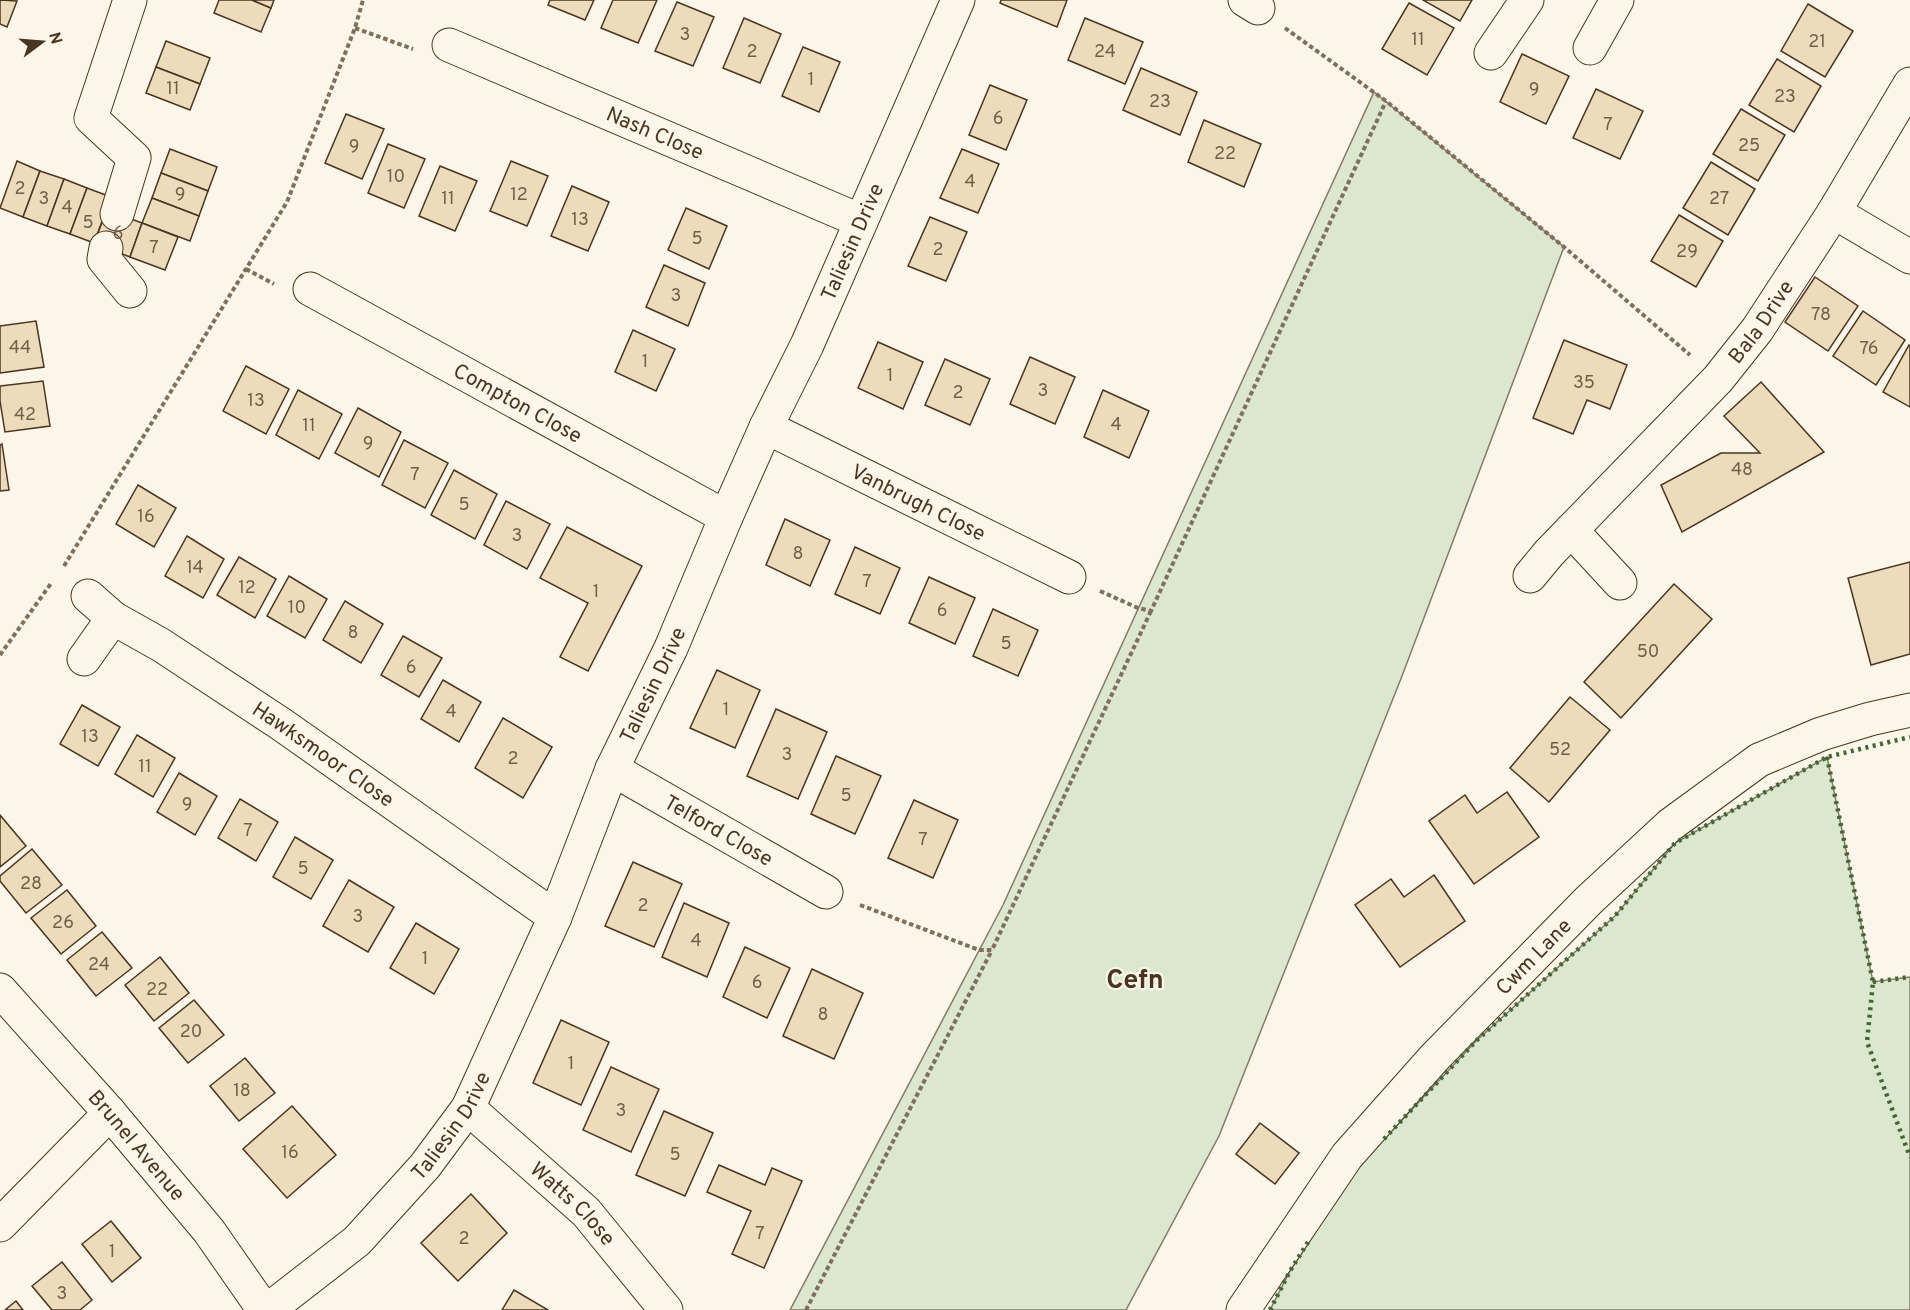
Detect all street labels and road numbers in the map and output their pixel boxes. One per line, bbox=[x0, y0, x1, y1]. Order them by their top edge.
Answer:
street label: Nash Close bbox=[602, 102, 707, 167]
street label: Taliesin Drive bbox=[816, 179, 891, 305]
street label: Bala Drive bbox=[1723, 276, 1801, 370]
street label: Compton Close bbox=[448, 358, 586, 450]
street label: Vanbrugh Close bbox=[846, 459, 990, 548]
street label: Taliesin Drive bbox=[615, 623, 693, 748]
street label: Hawksmoor Close bbox=[246, 697, 399, 814]
street label: Telford Close bbox=[659, 790, 777, 874]
street label: Cwm Lane bbox=[1491, 913, 1578, 1002]
street label: Taliesin Drive bbox=[406, 1068, 498, 1187]
street label: Brunel Avenue bbox=[81, 1085, 190, 1207]
street label: Watts Close bbox=[523, 1157, 620, 1252]

